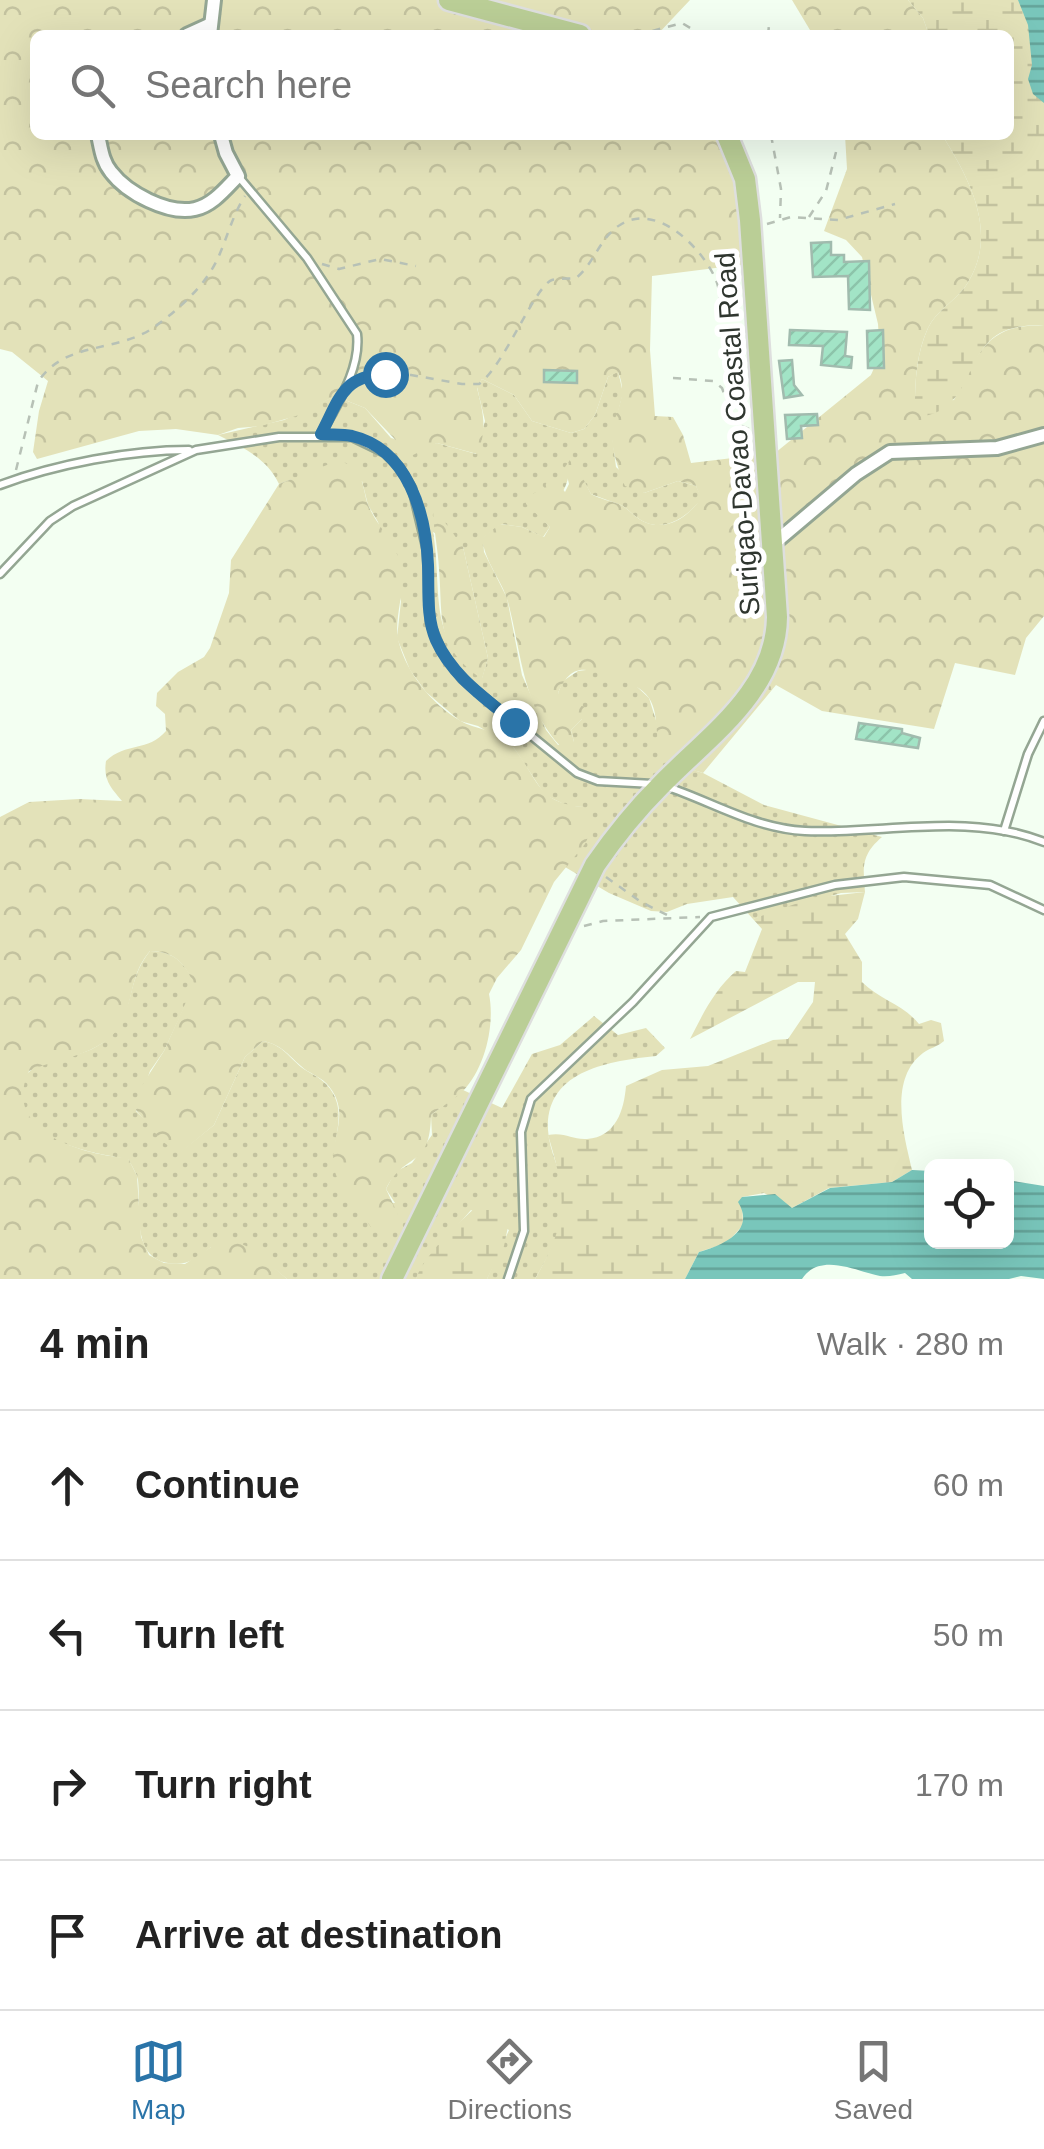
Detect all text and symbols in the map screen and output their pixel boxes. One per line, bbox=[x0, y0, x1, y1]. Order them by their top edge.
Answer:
search box bbox=[30, 30, 1014, 140]
icon: search bbox=[65, 58, 120, 113]
text: Search here bbox=[145, 64, 352, 106]
street label: Surigao-Davao Coastal Road bbox=[709, 251, 766, 617]
route start bbox=[363, 352, 409, 398]
route end bbox=[492, 700, 538, 746]
map controls bbox=[924, 1159, 1014, 1249]
button: locate bbox=[924, 1159, 1014, 1249]
text: 4 min bbox=[40, 1320, 150, 1367]
text: Walk · 280 m bbox=[817, 1326, 1004, 1362]
icon: ahead bbox=[40, 1458, 95, 1513]
text: Continue bbox=[135, 1464, 300, 1506]
text: 60 m bbox=[933, 1467, 1004, 1503]
icon: left bbox=[40, 1608, 95, 1663]
text: Turn left bbox=[135, 1614, 284, 1656]
text: 50 m bbox=[933, 1617, 1004, 1653]
icon: right bbox=[40, 1758, 95, 1813]
text: Turn right bbox=[135, 1764, 312, 1806]
text: 170 m bbox=[915, 1767, 1004, 1803]
icon: arrive bbox=[40, 1908, 95, 1963]
text: Arrive at destination bbox=[135, 1914, 502, 1956]
tab: Map bbox=[131, 2034, 186, 2126]
tab: Directions bbox=[448, 2034, 572, 2126]
tab: Saved bbox=[834, 2034, 913, 2126]

